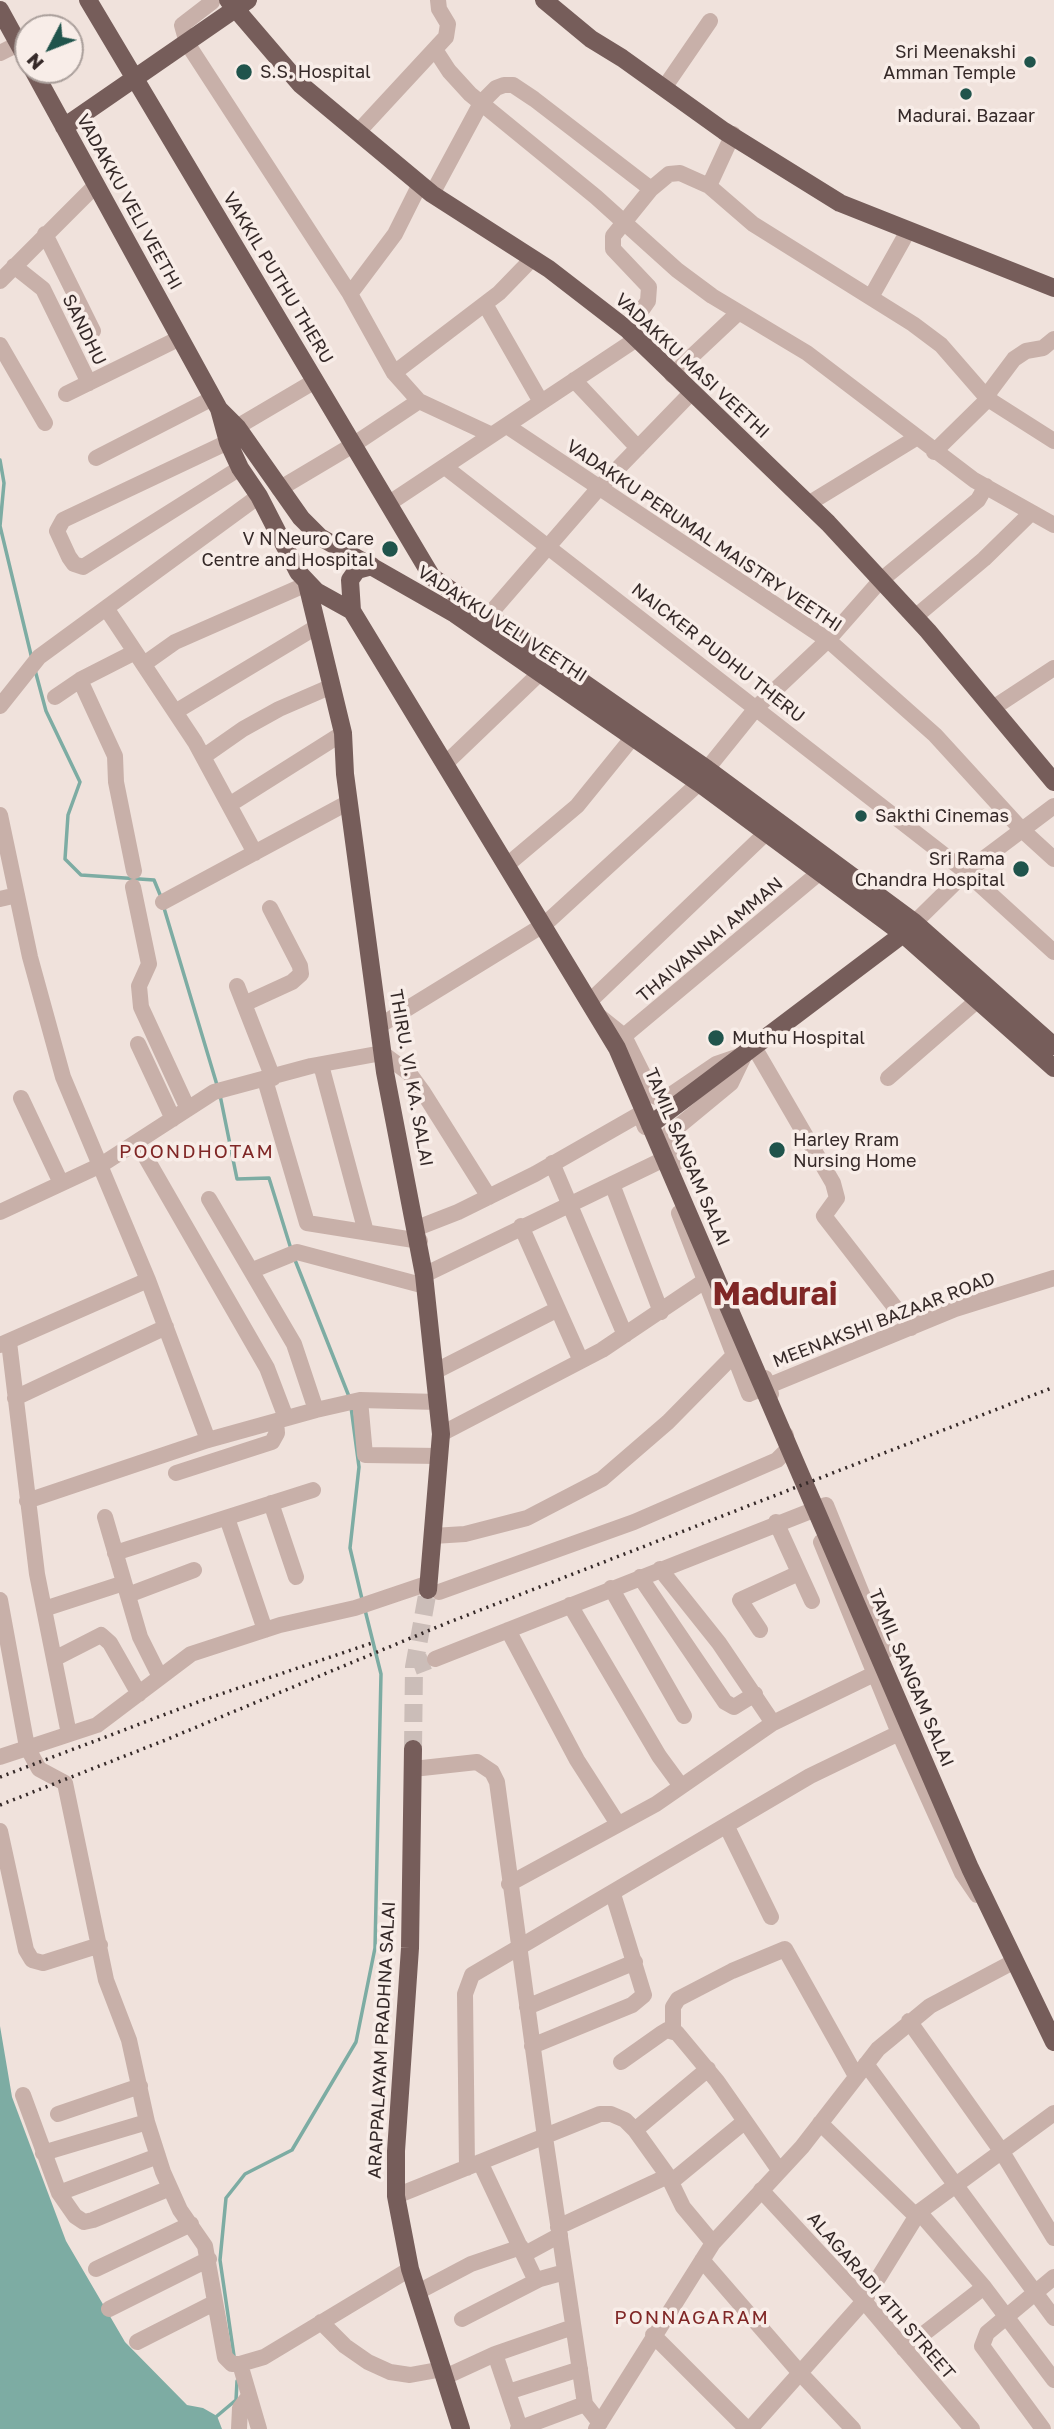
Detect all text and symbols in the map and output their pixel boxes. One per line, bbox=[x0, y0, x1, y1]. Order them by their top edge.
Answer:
north arrow bbox=[14, 14, 84, 84]
place label: Sri Meenakshi Amman Temple bbox=[883, 41, 1016, 84]
text: N bbox=[21, 49, 48, 75]
marker: Sri Meenakshi Amman Temple bbox=[1022, 54, 1038, 70]
place label: S.S. Hospital bbox=[260, 61, 371, 83]
marker: S.S. Hospital bbox=[234, 62, 254, 82]
marker: Madurai. Bazaar bbox=[958, 86, 974, 102]
place label: Madurai. Bazaar bbox=[897, 105, 1035, 127]
street label: VADAKKU VELI VEETHI bbox=[72, 110, 186, 294]
street label: VAKKIL PUTHU THERU bbox=[218, 188, 338, 368]
street label: VADAKKU MASI VEETHI bbox=[610, 289, 774, 443]
street label: SANDHU bbox=[58, 291, 110, 369]
street label: VADAKKU PERUMAL MAISTRY VEETHI bbox=[562, 435, 846, 637]
place label: V N Neuro Care Centre and Hospital bbox=[202, 528, 374, 570]
marker: V N Neuro Care Centre and Hospital bbox=[380, 539, 400, 559]
street label: VADAKKU VELI VEETHI bbox=[413, 561, 591, 687]
street label: NAICKER PUDHU THERU bbox=[627, 579, 809, 727]
place label: Sakthi Cinemas bbox=[875, 805, 1009, 827]
marker: Sakthi Cinemas bbox=[853, 808, 869, 824]
place label: Sri Rama Chandra Hospital bbox=[855, 848, 1005, 890]
marker: Sri Rama Chandra Hospital bbox=[1011, 859, 1031, 879]
street label: THAIVANNAI AMMAN bbox=[633, 873, 787, 1007]
street label: THIRU. VI. KA. SALAI bbox=[385, 988, 437, 1168]
place label: Muthu Hospital bbox=[732, 1027, 865, 1049]
marker: Muthu Hospital bbox=[706, 1028, 726, 1048]
street label: TAMIL SANGAM SALAI bbox=[640, 1065, 734, 1249]
place label: Harley Rram Nursing Home bbox=[793, 1129, 916, 1172]
marker: Harley Rram Nursing Home bbox=[767, 1140, 787, 1160]
district label: POONDHOTAM bbox=[120, 1141, 274, 1163]
street label: MEENAKSHI BAZAAR ROAD bbox=[770, 1268, 998, 1372]
district label: Madurai bbox=[712, 1276, 838, 1314]
street label: TAMIL SANGAM SALAI bbox=[864, 1586, 958, 1770]
street label: ARAPPALAYAM PRADHNA SALAI bbox=[364, 1901, 400, 2179]
street label: ALAGARADI 4TH STREET bbox=[803, 2208, 959, 2384]
district label: PONNAGARAM bbox=[616, 2307, 768, 2329]

